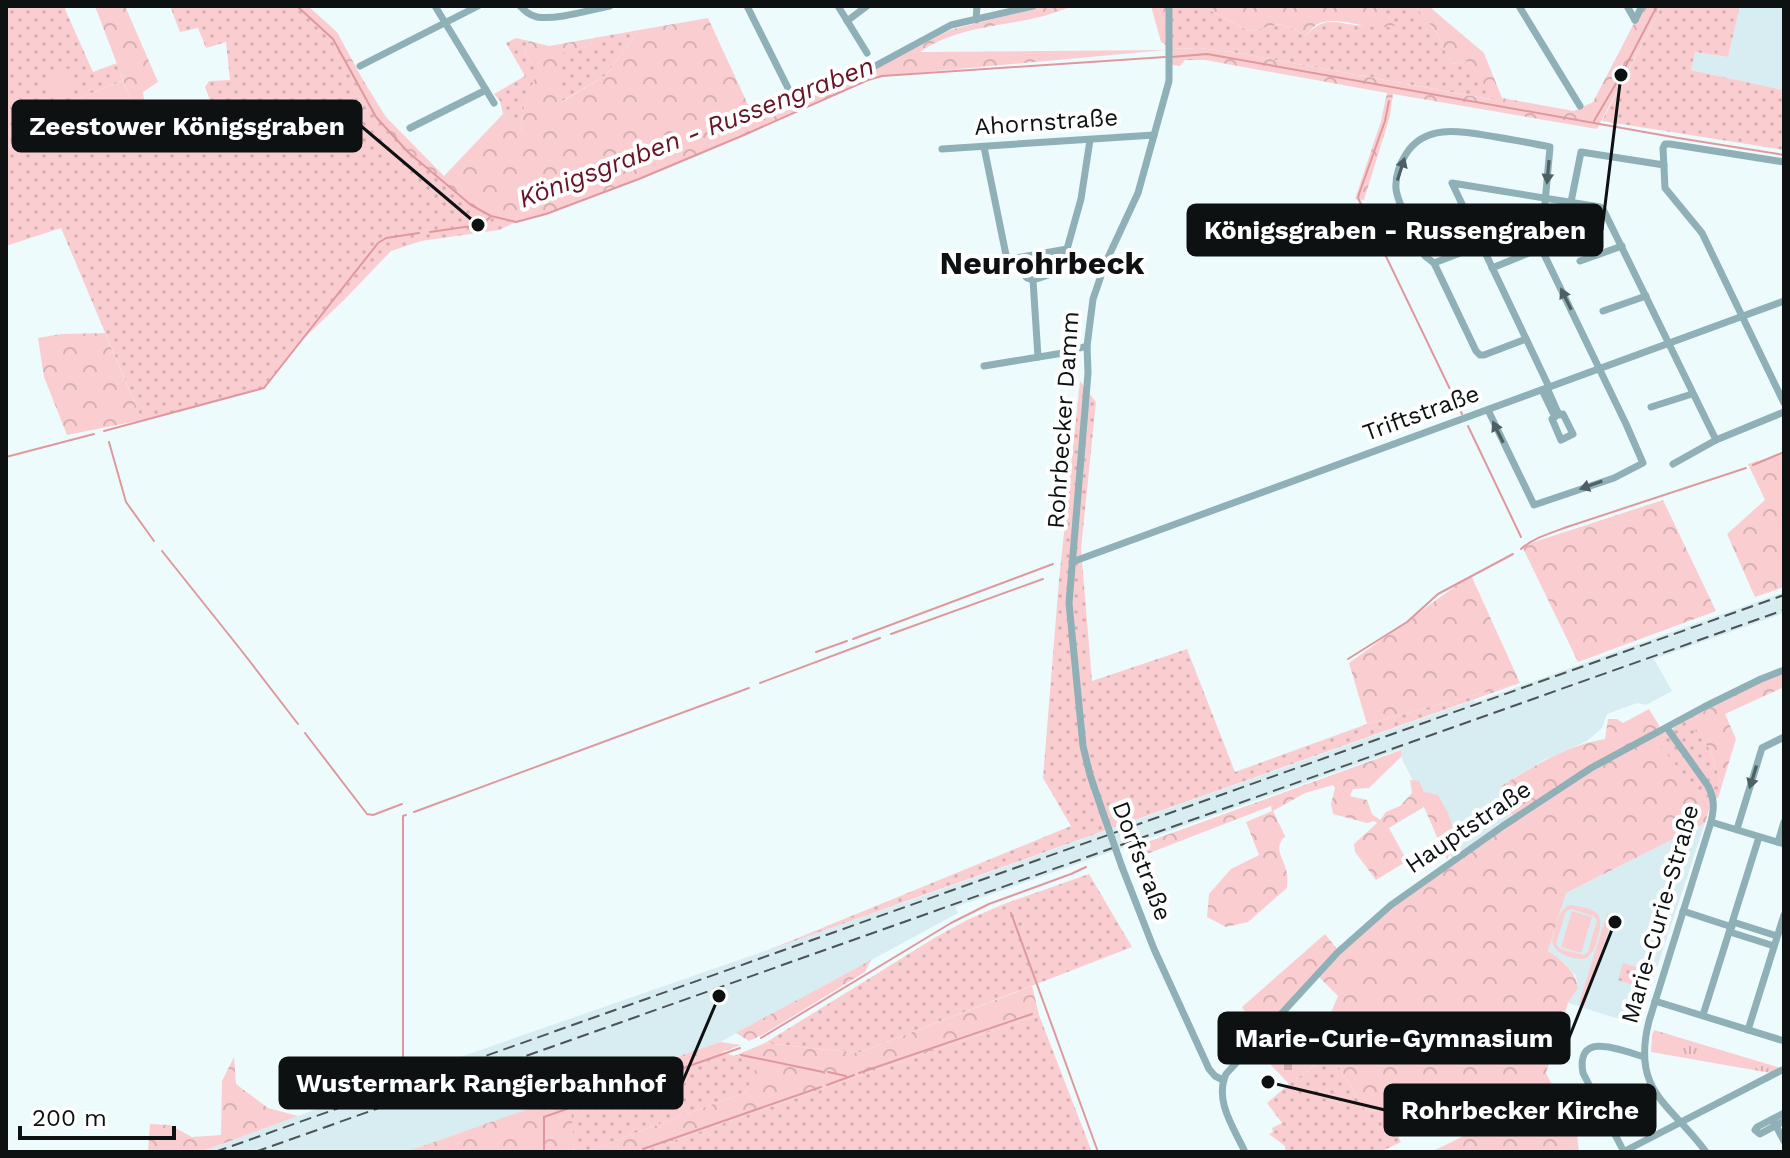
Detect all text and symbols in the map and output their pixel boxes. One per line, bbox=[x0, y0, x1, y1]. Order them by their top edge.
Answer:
water label: Königsgraben - Russengraben bbox=[514, 50, 878, 214]
callout: Zeestower Königsgraben bbox=[13, 101, 361, 151]
street label: Ahornstraße bbox=[973, 103, 1119, 141]
text: Zeestower Königsgraben bbox=[29, 111, 345, 141]
one-way arrow bbox=[1395, 157, 1407, 181]
one-way arrow bbox=[1541, 160, 1554, 185]
callout: Königsgraben - Russengraben bbox=[1188, 205, 1602, 255]
text: Königsgraben - Russengraben bbox=[1204, 215, 1586, 245]
district label: Neurohrbeck bbox=[940, 244, 1145, 282]
one-way arrow bbox=[1559, 287, 1573, 310]
street label: Rohrbecker Damm bbox=[1041, 310, 1085, 530]
street label: Triftstraße bbox=[1359, 379, 1483, 447]
one-way arrow bbox=[1492, 421, 1505, 444]
one-way arrow bbox=[1579, 479, 1603, 491]
one-way arrow bbox=[1746, 765, 1759, 789]
street label: Hauptstraße bbox=[1400, 775, 1536, 879]
street label: Dorfstraße bbox=[1106, 797, 1178, 925]
street label: Marie-Curie-Straße bbox=[1615, 801, 1705, 1027]
callout: Marie-Curie-Gymnasium bbox=[1219, 1013, 1569, 1063]
text: Marie-Curie-Gymnasium bbox=[1235, 1023, 1553, 1053]
callout: Wustermark Rangierbahnhof bbox=[280, 1058, 682, 1108]
text: Wustermark Rangierbahnhof bbox=[296, 1068, 666, 1098]
callout: Rohrbecker Kirche bbox=[1385, 1085, 1655, 1135]
scale bar bbox=[20, 1090, 174, 1140]
text: Rohrbecker Kirche bbox=[1401, 1095, 1639, 1125]
text: 200 m bbox=[32, 1104, 107, 1132]

